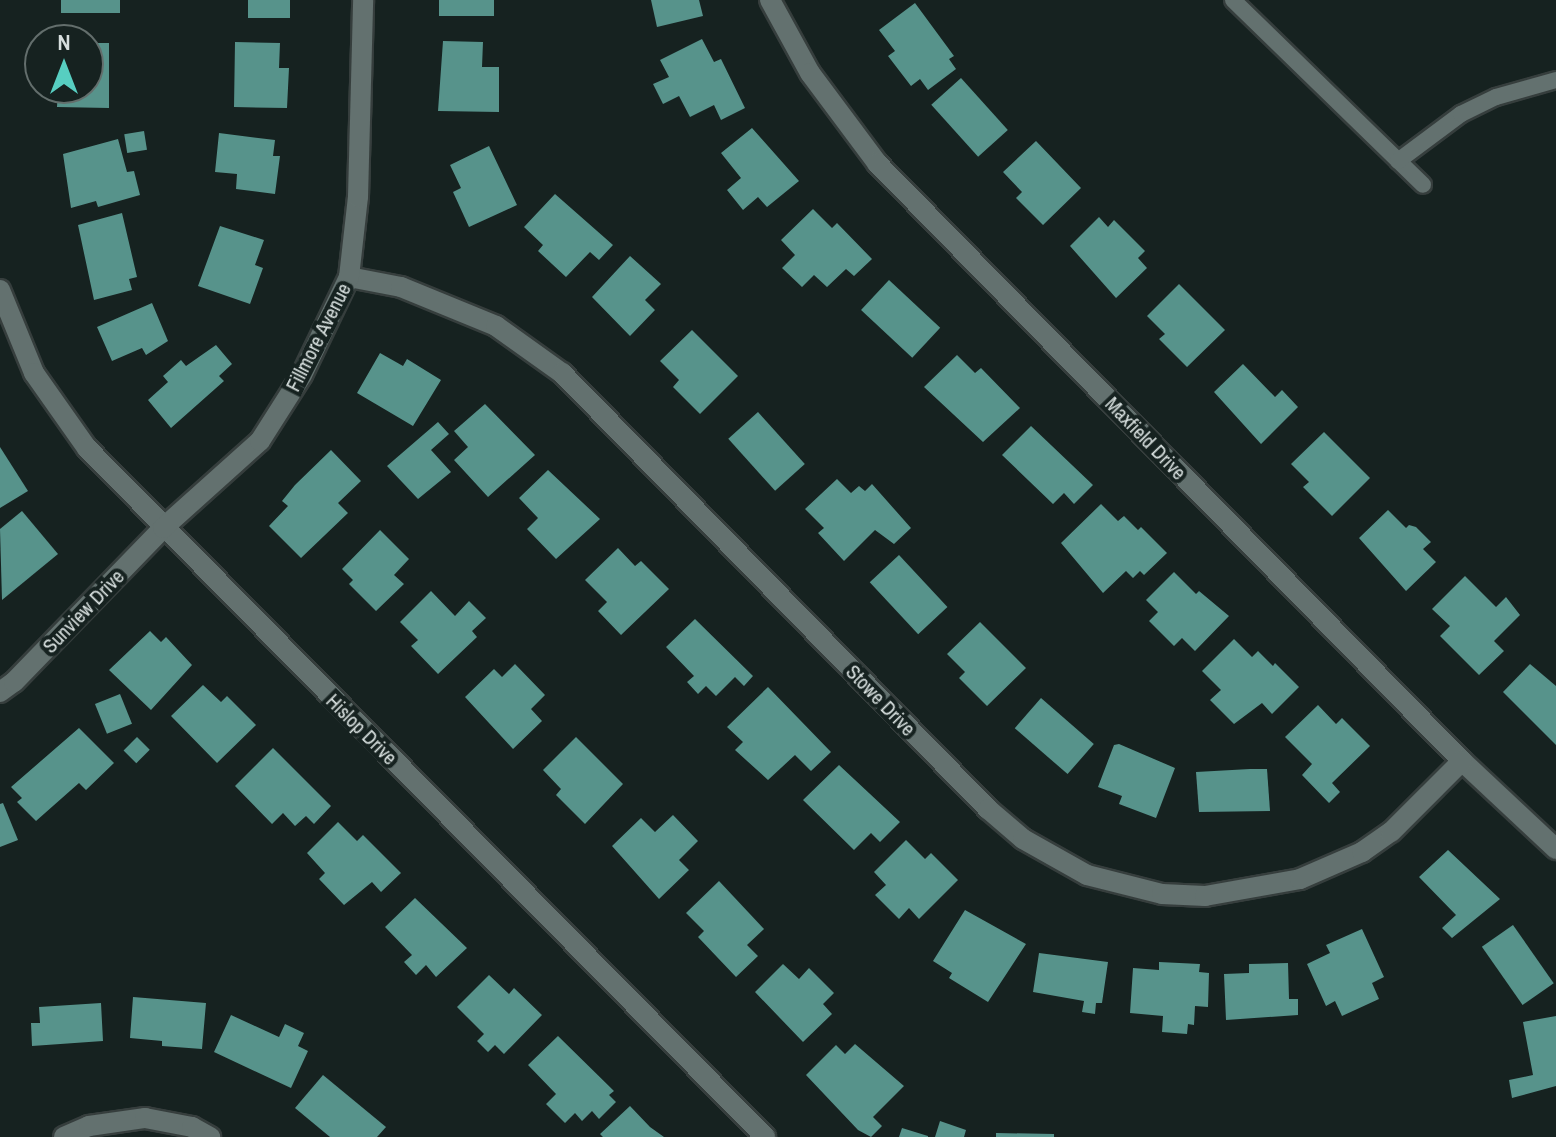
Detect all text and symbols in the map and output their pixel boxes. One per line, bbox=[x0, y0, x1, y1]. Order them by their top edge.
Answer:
north arrow bbox=[24, 24, 104, 104]
text: N bbox=[57, 27, 71, 57]
street label: Fillmore Avenue bbox=[280, 278, 356, 396]
street label: Maxfield Drive bbox=[1101, 392, 1191, 484]
street label: Sunview Drive bbox=[37, 564, 129, 658]
street label: Stowe Drive bbox=[841, 660, 921, 740]
street label: Hislop Drive bbox=[322, 689, 402, 769]

